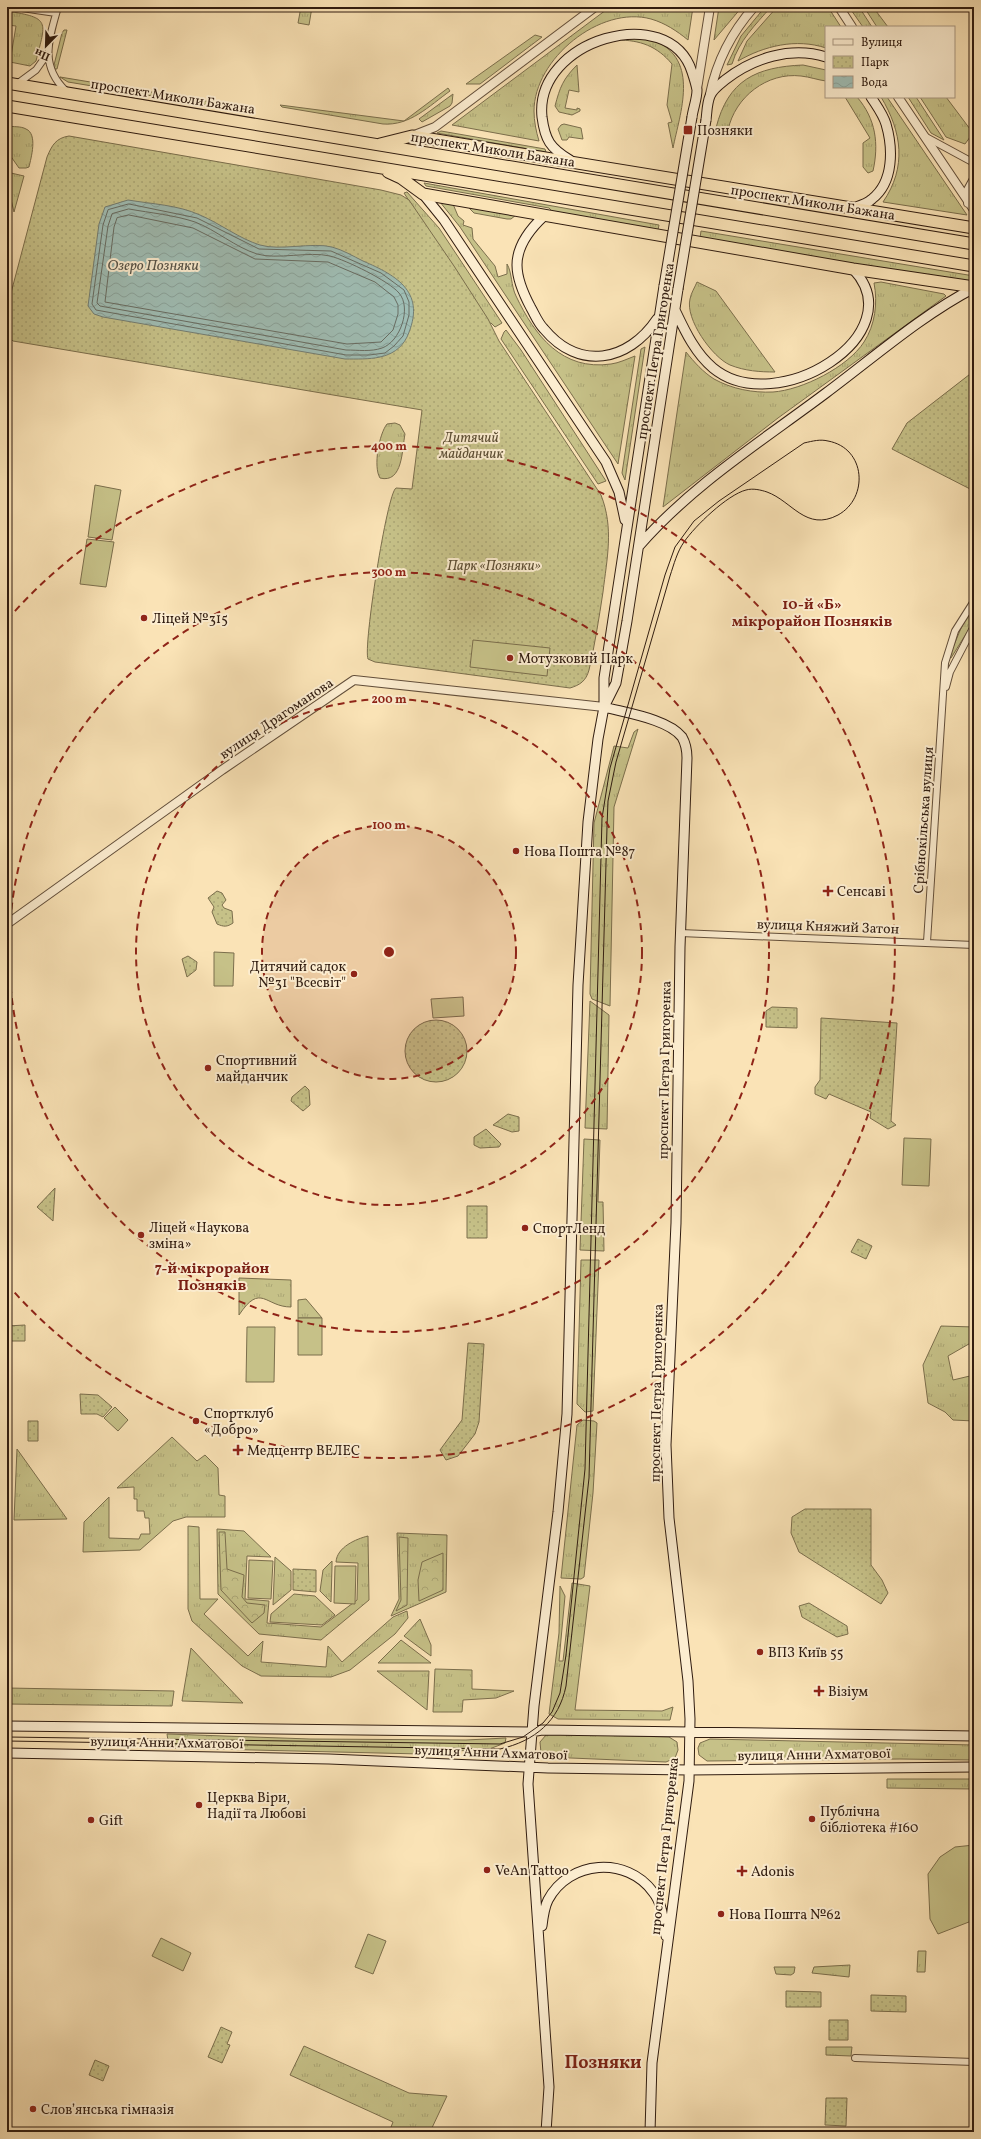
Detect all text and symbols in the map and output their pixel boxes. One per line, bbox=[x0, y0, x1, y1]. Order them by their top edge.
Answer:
north arrow bbox=[26, 26, 66, 66]
legend bbox=[825, 26, 955, 98]
text: Вулиця bbox=[861, 35, 902, 51]
text: Пн bbox=[33, 44, 53, 64]
text: Парк bbox=[861, 55, 889, 71]
street label: проспект Миколи Бажана bbox=[89, 75, 256, 120]
text: Вода bbox=[861, 75, 888, 91]
place label: Позняки bbox=[697, 122, 753, 141]
marker: Позняки bbox=[682, 124, 694, 136]
street label: проспект Миколи Бажана bbox=[409, 128, 576, 173]
street label: проспект Миколи Бажана bbox=[729, 181, 896, 226]
water label: Озеро Позняки bbox=[107, 256, 199, 277]
street label: проспект Петра Григоренка bbox=[633, 262, 680, 441]
park label: Дитячий майданчик bbox=[438, 429, 503, 464]
text: 400 m bbox=[371, 439, 407, 455]
park label: Парк «Позняки» bbox=[447, 557, 541, 576]
text: 300 m bbox=[372, 565, 407, 581]
district label: 10-й «Б» мікрорайон Позняків bbox=[732, 595, 893, 633]
place label: Ліцей №315 bbox=[152, 610, 228, 629]
marker: Ліцей №315 bbox=[139, 613, 149, 623]
place label: Мотузковий Парк bbox=[518, 650, 633, 669]
marker: Мотузковий Парк bbox=[505, 653, 515, 663]
street label: вулиця Драгоманова bbox=[216, 674, 338, 764]
text: 200 m bbox=[371, 692, 407, 708]
street label: Срібнокільська вулиця bbox=[910, 746, 939, 894]
text: 100 m bbox=[372, 818, 406, 834]
place label: Нова Пошта №87 bbox=[524, 843, 635, 862]
marker: Нова Пошта №87 bbox=[511, 846, 521, 856]
place label: Сенсаві bbox=[837, 883, 886, 902]
marker: Сенсаві bbox=[822, 885, 834, 897]
street label: вулиця Княжий Затон bbox=[757, 916, 900, 939]
centre of rings bbox=[382, 945, 396, 959]
place label: Дитячий садок №31 "Всесвіт" bbox=[250, 958, 347, 993]
marker: Дитячий садок №31 "Всесвіт" bbox=[349, 969, 359, 979]
street label: проспект Петра Григоренка bbox=[654, 981, 677, 1159]
place label: Спортивний майданчик bbox=[216, 1052, 297, 1087]
marker: Спортивний майданчик bbox=[203, 1063, 213, 1073]
place label: Ліцей «Наукова зміна» bbox=[149, 1219, 249, 1254]
place label: СпортЛенд bbox=[533, 1220, 605, 1239]
marker: СпортЛенд bbox=[520, 1223, 530, 1233]
marker: Ліцей «Наукова зміна» bbox=[136, 1230, 146, 1240]
district label: 7-й мікрорайон Позняків bbox=[155, 1259, 269, 1297]
street label: проспект Петра Григоренка bbox=[646, 1304, 669, 1482]
place label: Спортклуб «Добро» bbox=[204, 1405, 274, 1440]
marker: Спортклуб «Добро» bbox=[191, 1416, 201, 1426]
place label: Медцентр ВЕЛЕС bbox=[247, 1442, 360, 1461]
marker: Медцентр ВЕЛЕС bbox=[232, 1444, 244, 1456]
place label: ВПЗ Київ 55 bbox=[768, 1644, 844, 1663]
marker: ВПЗ Київ 55 bbox=[755, 1647, 765, 1657]
place label: Візіум bbox=[828, 1683, 869, 1702]
marker: Візіум bbox=[813, 1685, 825, 1697]
street label: вулиця Анни Ахматової bbox=[90, 1733, 244, 1754]
street label: вулиця Анни Ахматової bbox=[414, 1741, 568, 1766]
street label: вулиця Анни Ахматової bbox=[737, 1745, 891, 1766]
street label: проспект Петра Григоренка bbox=[647, 1756, 684, 1936]
place label: Церква Віри, Надії та Любові bbox=[207, 1789, 306, 1824]
marker: Церква Віри, Надії та Любові bbox=[194, 1800, 204, 1810]
place label: Публічна бібліотека #160 bbox=[820, 1803, 918, 1838]
place label: Gift bbox=[99, 1812, 123, 1831]
marker: Публічна бібліотека #160 bbox=[807, 1814, 817, 1824]
marker: Gift bbox=[86, 1815, 96, 1825]
place label: VeAn Tattoo bbox=[495, 1862, 569, 1881]
place label: Adonis bbox=[751, 1863, 794, 1882]
marker: VeAn Tattoo bbox=[482, 1865, 492, 1875]
marker: Adonis bbox=[736, 1865, 748, 1877]
place label: Нова Пошта №62 bbox=[729, 1906, 841, 1925]
marker: Нова Пошта №62 bbox=[716, 1909, 726, 1919]
district label: Позняки bbox=[564, 2051, 642, 2076]
place label: Слов’янська гімназія bbox=[41, 2101, 174, 2120]
marker: Слов’янська гімназія bbox=[28, 2104, 38, 2114]

